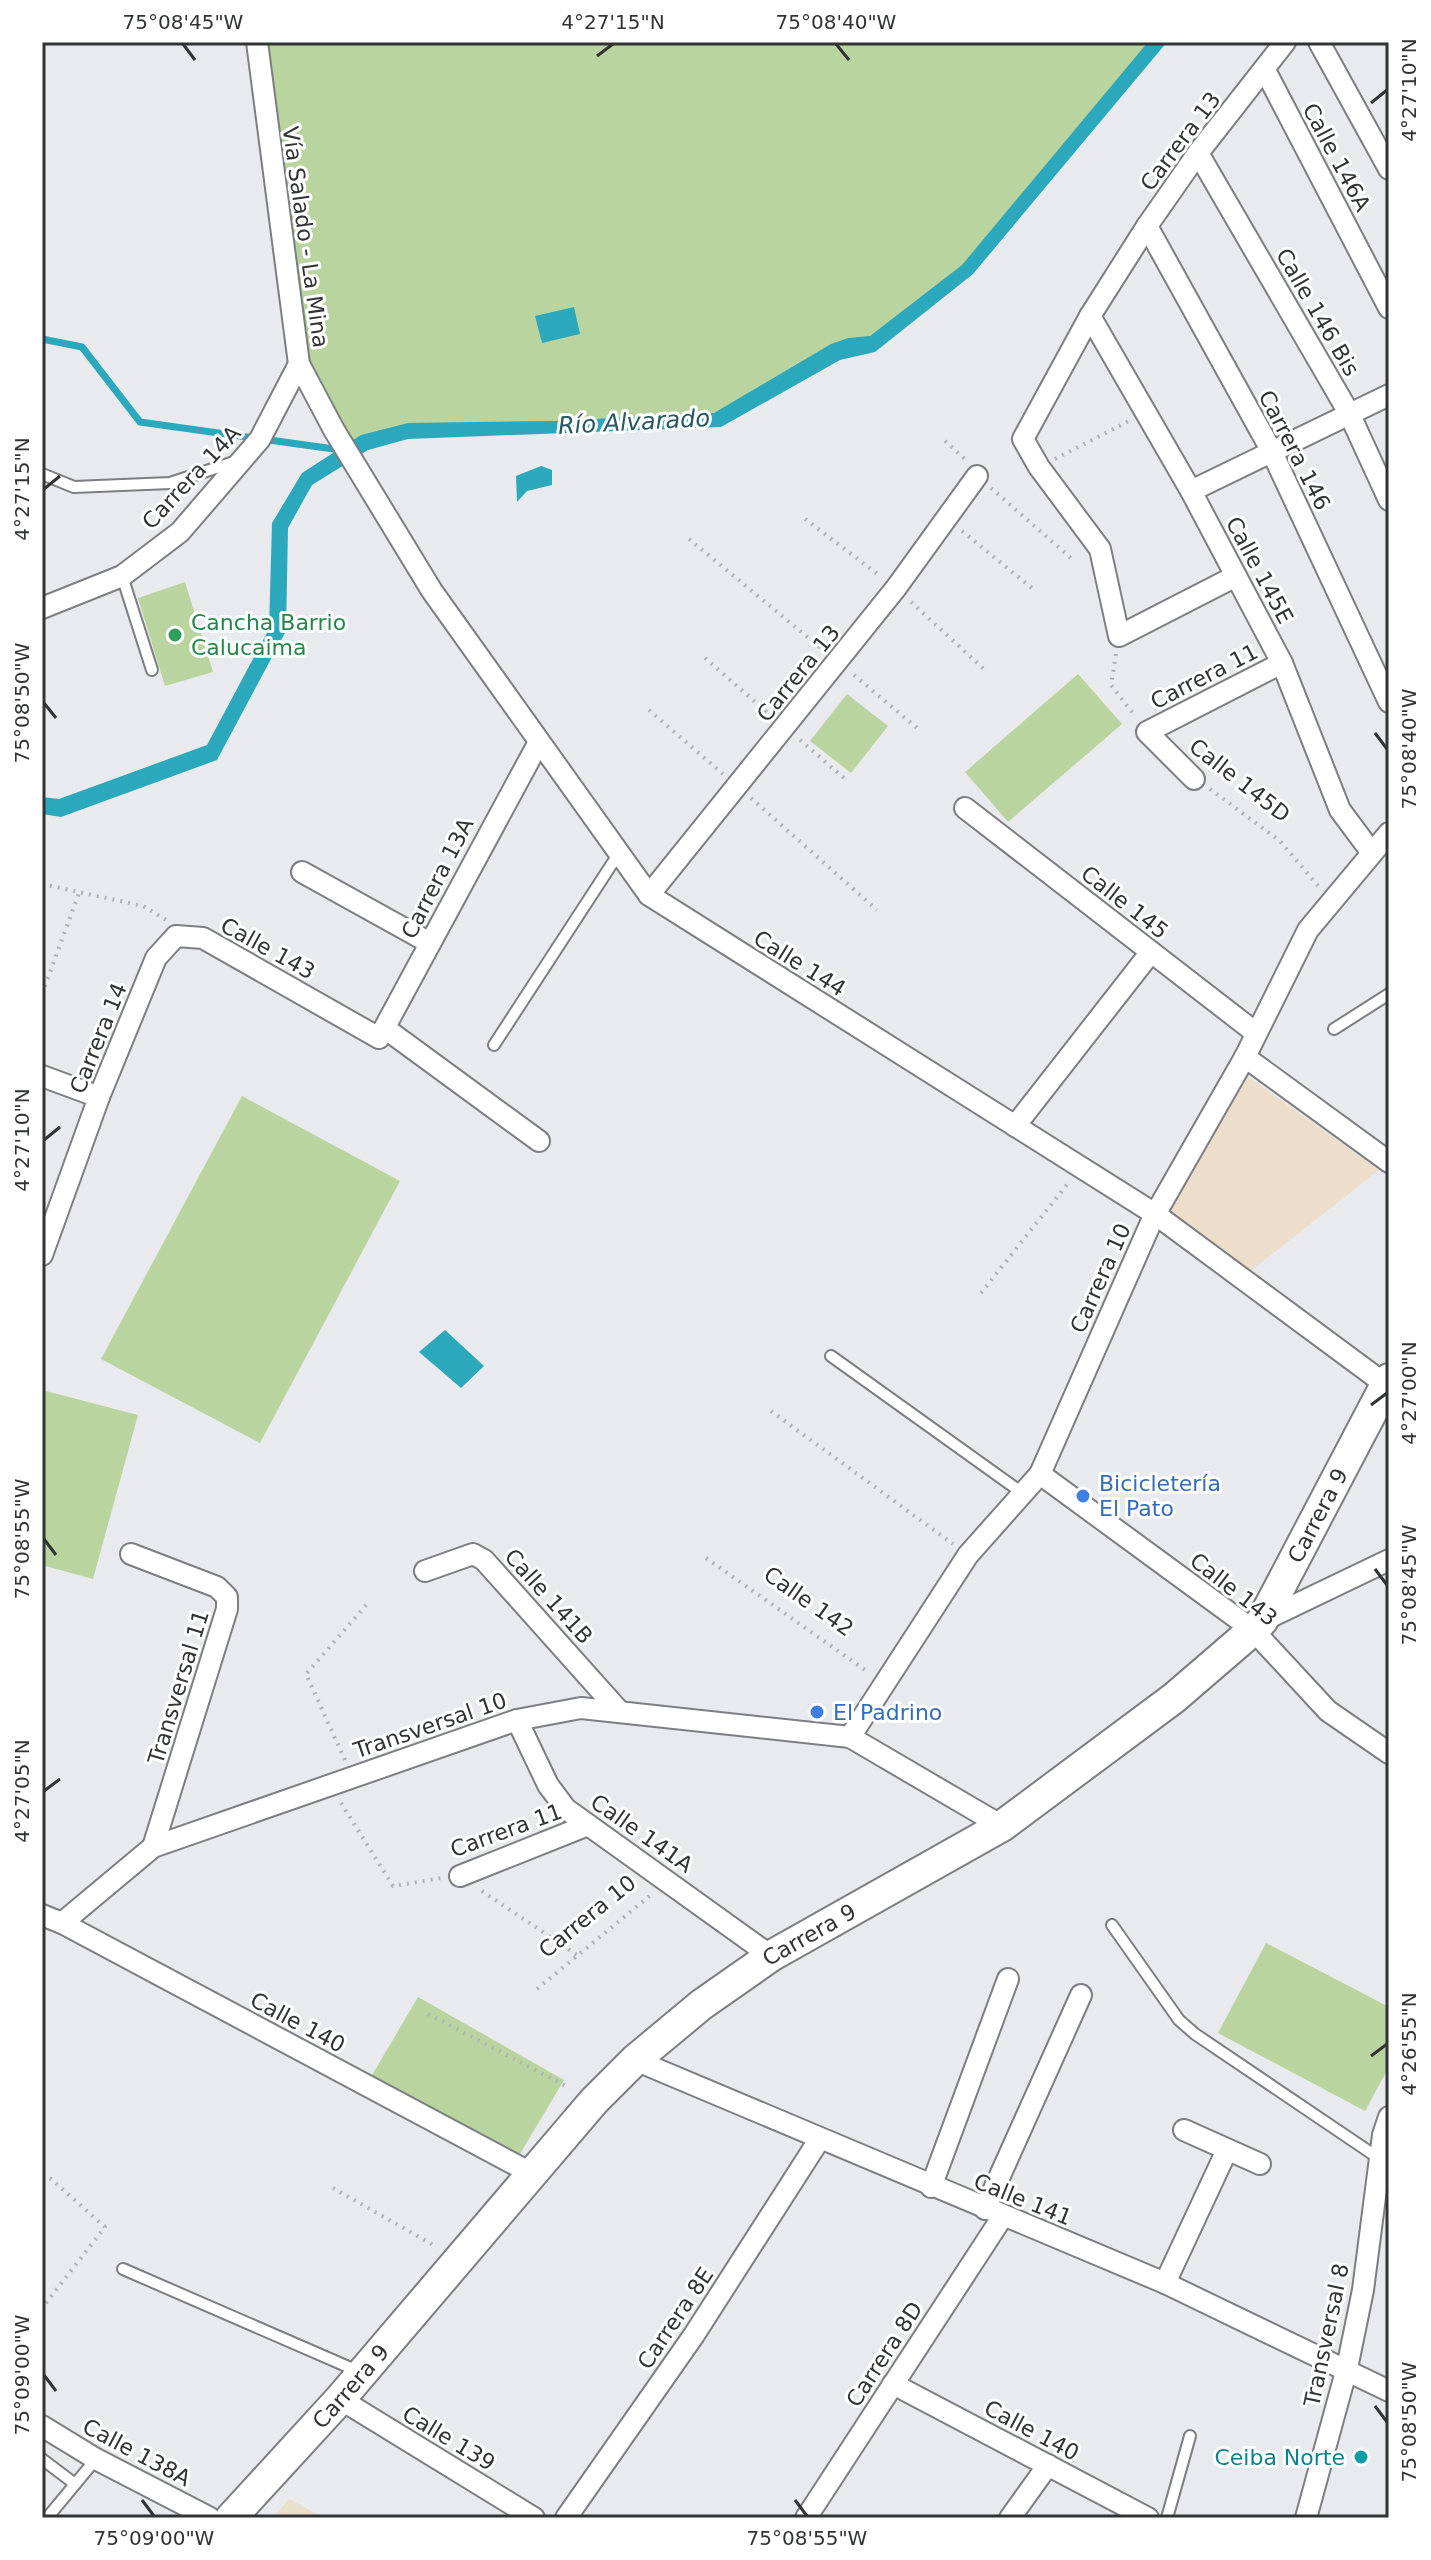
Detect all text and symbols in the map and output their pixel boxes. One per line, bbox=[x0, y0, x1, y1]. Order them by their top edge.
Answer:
text: 75°08'45"W bbox=[123, 10, 244, 34]
text: 4°27'15"N bbox=[561, 10, 665, 34]
text: 75°08'40"W bbox=[776, 10, 897, 34]
text: 4°27'10"N bbox=[1397, 38, 1421, 142]
street label: Carrera 13 bbox=[1135, 87, 1226, 196]
street label: Calle 146A bbox=[1298, 99, 1375, 215]
street label: Vía Salado - La Mina bbox=[278, 125, 333, 349]
street label: Calle 146 Bis bbox=[1271, 244, 1364, 381]
street label: Carrera 146 bbox=[1254, 386, 1335, 514]
water label: Río Alvarado bbox=[557, 404, 711, 440]
street label: Carrera 14A bbox=[137, 420, 246, 534]
text: 4°27'15"N bbox=[10, 437, 34, 541]
street label: Calle 145E bbox=[1221, 512, 1298, 628]
place label: Cancha Barrio Calucaima bbox=[191, 610, 346, 660]
street label: Carrera 13 bbox=[752, 620, 845, 727]
marker: Cancha Barrio Calucaima bbox=[166, 626, 184, 644]
street label: Carrera 11 bbox=[1146, 639, 1262, 714]
text: 75°08'50"W bbox=[10, 642, 34, 763]
text: 75°08'40"W bbox=[1397, 688, 1421, 809]
street label: Calle 145D bbox=[1185, 733, 1295, 827]
street label: Carrera 13A bbox=[396, 814, 479, 943]
street label: Calle 145 bbox=[1076, 861, 1173, 944]
street label: Calle 143 bbox=[216, 912, 319, 984]
street label: Calle 144 bbox=[749, 925, 850, 1001]
street label: Carrera 14 bbox=[65, 979, 132, 1097]
text: 4°27'10"N bbox=[10, 1088, 34, 1192]
street label: Carrera 10 bbox=[1065, 1220, 1136, 1337]
text: 4°27'00"N bbox=[1397, 1341, 1421, 1445]
street label: Carrera 9 bbox=[1283, 1464, 1353, 1567]
place label: Bicicletería El Pato bbox=[1099, 1471, 1221, 1521]
text: 75°08'55"W bbox=[10, 1478, 34, 1599]
marker: Bicicletería El Pato bbox=[1074, 1487, 1092, 1505]
text: 75°08'45"W bbox=[1397, 1524, 1421, 1645]
street label: Calle 141B bbox=[500, 1544, 598, 1649]
street label: Calle 143 bbox=[1185, 1548, 1282, 1631]
street label: Calle 142 bbox=[759, 1561, 858, 1641]
street label: Transversal 11 bbox=[143, 1607, 214, 1768]
street label: Transversal 10 bbox=[350, 1688, 510, 1764]
place label: El Padrino bbox=[833, 1700, 942, 1725]
marker: El Padrino bbox=[808, 1703, 826, 1721]
text: 4°27'05"N bbox=[10, 1739, 34, 1843]
street label: Calle 141A bbox=[586, 1789, 697, 1878]
street label: Carrera 11 bbox=[447, 1799, 565, 1862]
street label: Carrera 10 bbox=[534, 1870, 641, 1963]
street label: Carrera 9 bbox=[758, 1899, 860, 1971]
street label: Calle 140 bbox=[246, 1987, 349, 2058]
text: 4°26'55"N bbox=[1397, 1992, 1421, 2096]
street label: Calle 141 bbox=[970, 2168, 1076, 2230]
street label: Transversal 8 bbox=[1299, 2261, 1354, 2410]
street label: Carrera 8E bbox=[632, 2263, 718, 2374]
street label: Carrera 8D bbox=[841, 2297, 928, 2411]
text: 75°09'00"W bbox=[10, 2314, 34, 2435]
street label: Carrera 9 bbox=[308, 2339, 394, 2434]
text: 75°08'50"W bbox=[1397, 2361, 1421, 2482]
street label: Calle 140 bbox=[980, 2395, 1083, 2466]
street label: Calle 139 bbox=[398, 2401, 500, 2476]
street label: Calle 138A bbox=[79, 2414, 195, 2491]
place label: Ceiba Norte bbox=[1214, 2445, 1345, 2470]
marker: Ceiba Norte bbox=[1352, 2448, 1370, 2466]
text: 75°09'00"W bbox=[94, 2526, 215, 2550]
text: 75°08'55"W bbox=[747, 2526, 868, 2550]

